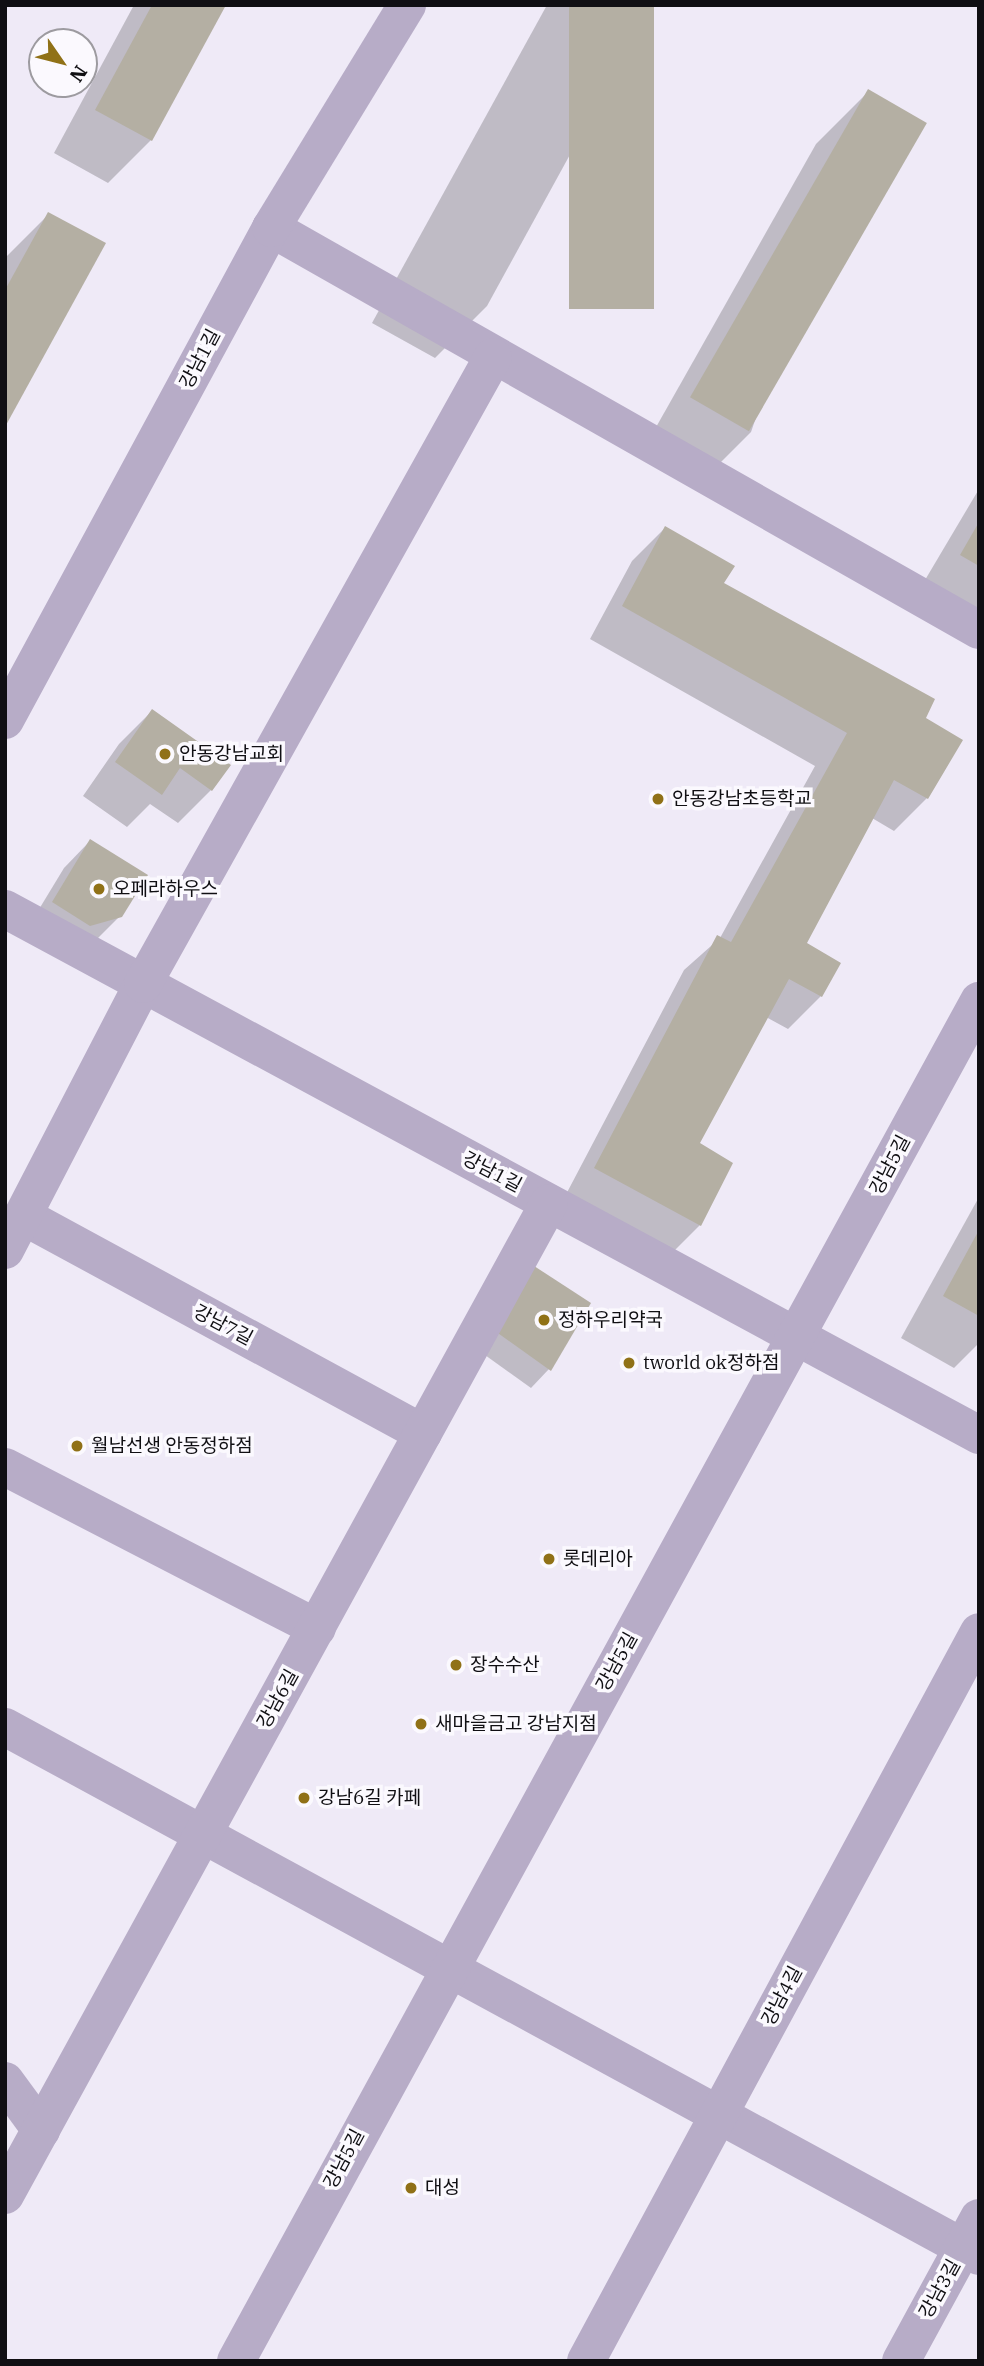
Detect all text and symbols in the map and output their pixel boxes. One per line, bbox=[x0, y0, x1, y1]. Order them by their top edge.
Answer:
north arrow bbox=[28, 28, 98, 98]
text: N bbox=[64, 61, 93, 87]
street label: 강남1길 bbox=[175, 325, 225, 393]
place label: 안동강남교회 bbox=[179, 743, 284, 765]
marker: 안동강남교회 bbox=[157, 746, 173, 762]
place label: 안동강남초등학교 bbox=[672, 788, 812, 810]
marker: 안동강남초등학교 bbox=[650, 791, 666, 807]
place label: 오페라하우스 bbox=[113, 878, 218, 900]
marker: 오페라하우스 bbox=[91, 881, 107, 897]
street label: 강남5길 bbox=[865, 1131, 915, 1199]
street label: 강남1길 bbox=[458, 1147, 526, 1197]
street label: 강남7길 bbox=[189, 1300, 257, 1350]
place label: 정하우리약국 bbox=[558, 1309, 663, 1331]
marker: 정하우리약국 bbox=[536, 1312, 552, 1328]
place label: tworld ok정하점 bbox=[643, 1352, 779, 1374]
marker: tworld ok정하점 bbox=[621, 1355, 637, 1371]
place label: 월남선생 안동정하점 bbox=[91, 1435, 253, 1457]
marker: 월남선생 안동정하점 bbox=[69, 1438, 85, 1454]
place label: 롯데리아 bbox=[563, 1548, 633, 1570]
marker: 롯데리아 bbox=[541, 1551, 557, 1567]
street label: 강남5길 bbox=[592, 1629, 642, 1695]
place label: 장수수산 bbox=[470, 1654, 540, 1676]
marker: 장수수산 bbox=[448, 1657, 464, 1673]
street label: 강남6길 bbox=[253, 1666, 303, 1732]
place label: 새마을금고 강남지점 bbox=[435, 1713, 597, 1735]
marker: 새마을금고 강남지점 bbox=[413, 1716, 429, 1732]
place label: 강남6길 카페 bbox=[318, 1787, 421, 1809]
marker: 강남6길 카페 bbox=[296, 1790, 312, 1806]
street label: 강남4길 bbox=[757, 1962, 807, 2030]
street label: 강남5길 bbox=[319, 2125, 369, 2193]
place label: 대성 bbox=[425, 2177, 460, 2199]
marker: 대성 bbox=[403, 2180, 419, 2196]
street label: 강남3길 bbox=[915, 2256, 965, 2322]

